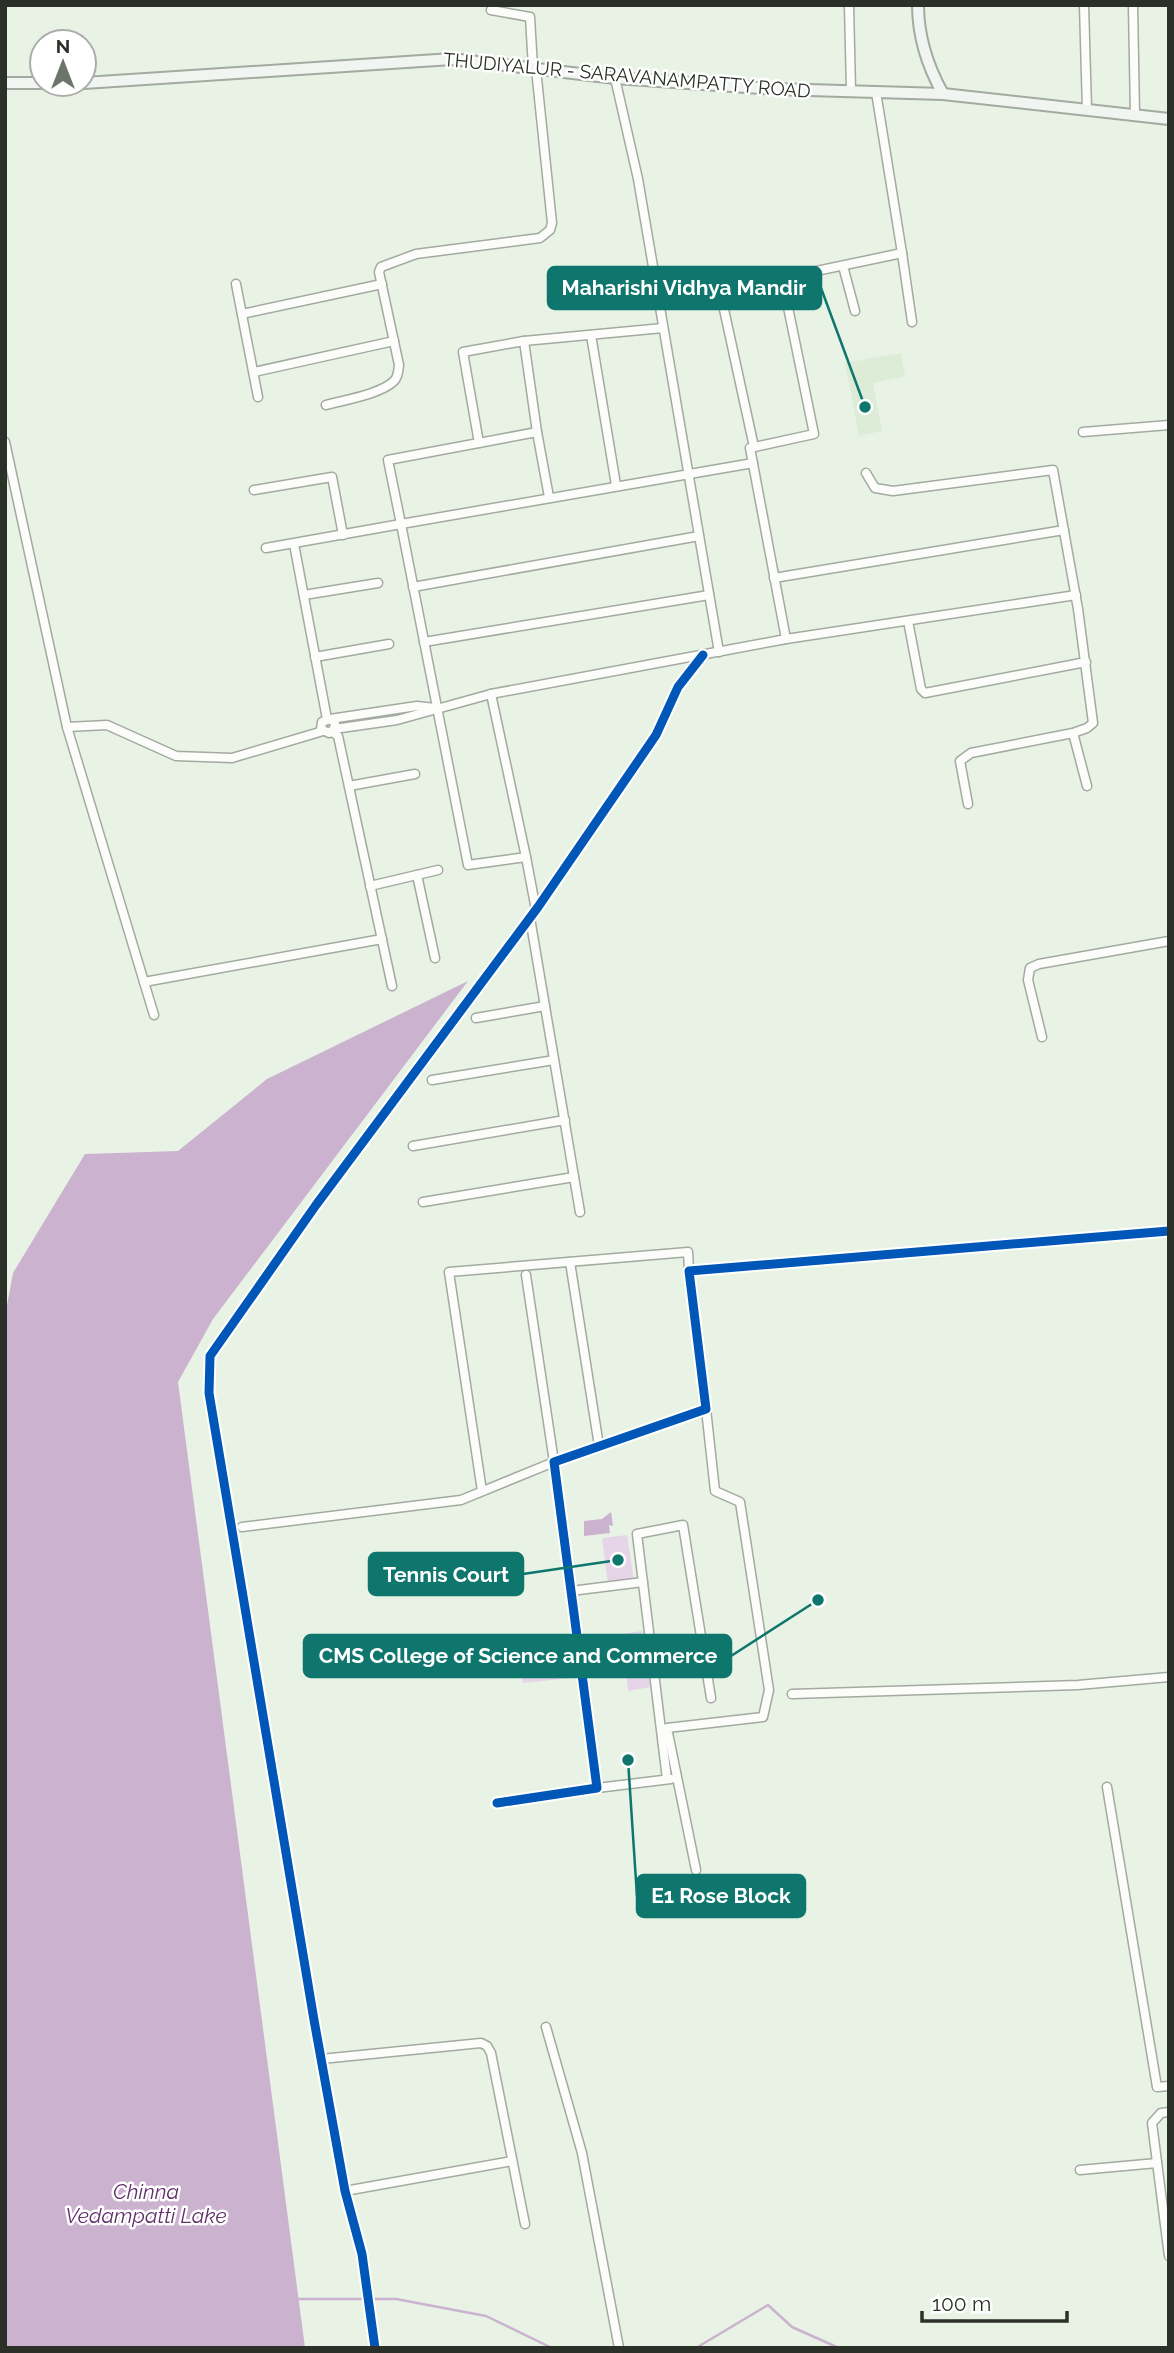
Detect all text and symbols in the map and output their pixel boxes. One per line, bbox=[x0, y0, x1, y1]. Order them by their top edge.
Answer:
north arrow bbox=[28, 28, 98, 98]
text: N bbox=[56, 35, 70, 57]
street label: THUDIYALUR - SARAVANAMPATTY ROAD bbox=[442, 48, 812, 102]
callout: Maharishi Vidhya Mandir bbox=[548, 267, 821, 309]
text: Maharishi Vidhya Mandir bbox=[562, 275, 806, 300]
callout: Tennis Court bbox=[369, 1553, 523, 1595]
text: Tennis Court bbox=[383, 1562, 509, 1587]
callout: CMS College of Science and Commerce bbox=[304, 1635, 731, 1677]
text: CMS College of Science and Commerce bbox=[319, 1643, 718, 1668]
callout: E1 Rose Block bbox=[637, 1875, 805, 1917]
text: E1 Rose Block bbox=[651, 1883, 791, 1908]
water label: Chinna Vedampatti Lake bbox=[65, 2179, 227, 2228]
scale bar bbox=[922, 2280, 1067, 2324]
text: 100 m bbox=[932, 2291, 991, 2316]

